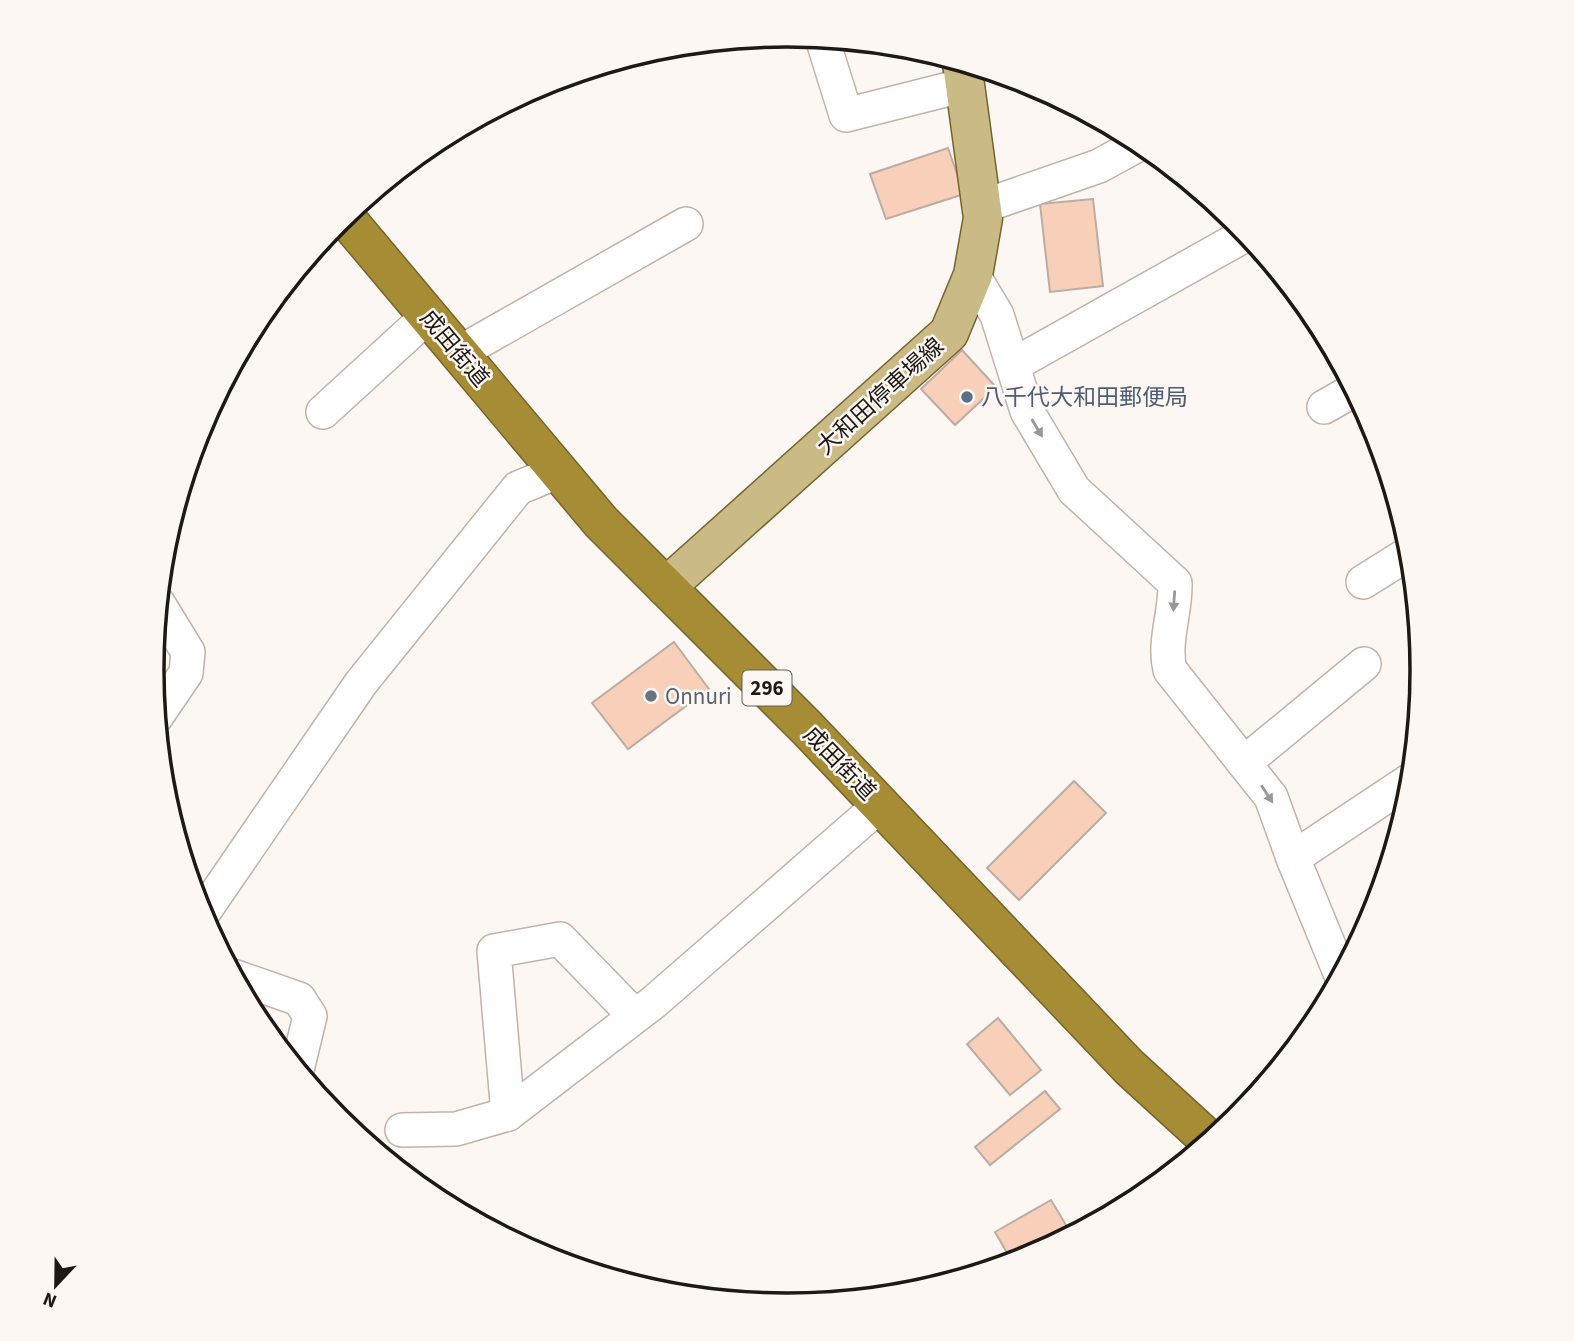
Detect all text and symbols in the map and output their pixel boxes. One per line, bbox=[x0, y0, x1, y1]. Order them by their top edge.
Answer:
street label: 成田街道 bbox=[412, 302, 497, 394]
street label: 大和田停車場線 bbox=[809, 330, 951, 462]
place label: 八千代大和田郵便局 bbox=[981, 381, 1188, 414]
marker: 八千代大和田郵便局 bbox=[959, 389, 975, 405]
one-way arrow bbox=[1031, 419, 1044, 438]
one-way arrow bbox=[1169, 591, 1180, 613]
road number: 296 bbox=[742, 670, 792, 706]
place label: Onnuri bbox=[665, 680, 732, 713]
marker: Onnuri bbox=[643, 688, 659, 704]
street label: 成田街道 bbox=[796, 719, 883, 808]
one-way arrow bbox=[1261, 784, 1274, 804]
north arrow bbox=[21, 1250, 91, 1320]
text: N bbox=[39, 1284, 61, 1314]

